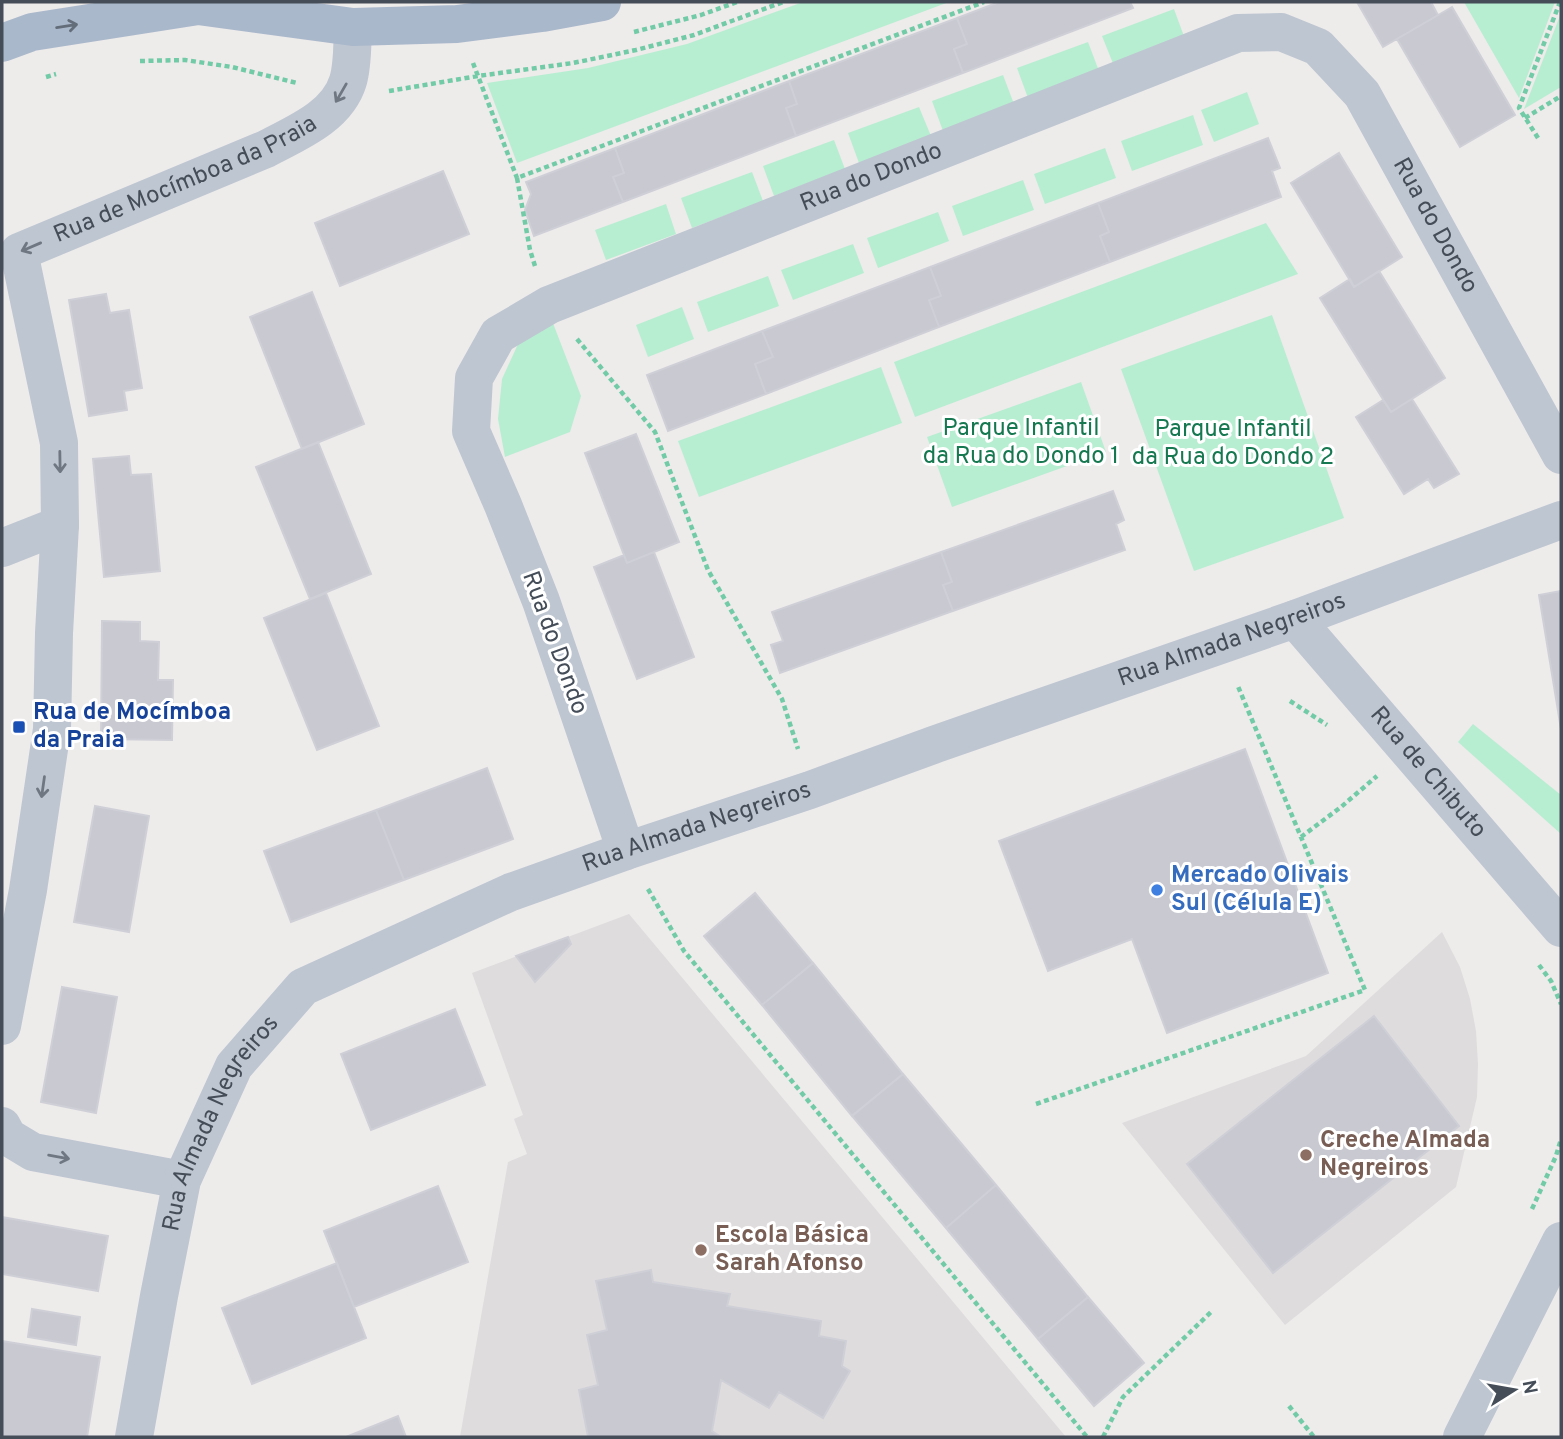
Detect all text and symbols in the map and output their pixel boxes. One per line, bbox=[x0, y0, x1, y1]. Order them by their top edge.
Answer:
one-way arrow bbox=[55, 19, 78, 32]
one-way arrow bbox=[334, 83, 348, 103]
street label: Rua de Mocímboa da Praia bbox=[50, 109, 323, 251]
street label: Rua do Dondo bbox=[796, 136, 947, 219]
street label: Rua do Dondo bbox=[1385, 153, 1484, 299]
one-way arrow bbox=[21, 241, 42, 254]
park label: Parque Infantil da Rua do Dondo 1 bbox=[923, 414, 1119, 472]
park label: Parque Infantil da Rua do Dondo 2 bbox=[1132, 415, 1334, 473]
one-way arrow bbox=[53, 450, 66, 473]
street label: Rua do Dondo bbox=[514, 567, 594, 719]
street label: Rua Almada Negreiros bbox=[1114, 586, 1350, 694]
place label: Rua de Mocímboa da Praia bbox=[33, 698, 231, 756]
street label: Rua de Chibuto bbox=[1363, 701, 1492, 845]
marker: Rua de Mocímboa da Praia bbox=[11, 719, 27, 735]
one-way arrow bbox=[36, 775, 49, 798]
street label: Rua Almada Negreiros bbox=[578, 776, 815, 880]
place label: Mercado Olivais Sul (Célula E) bbox=[1171, 861, 1349, 919]
marker: Mercado Olivais Sul (Célula E) bbox=[1149, 882, 1165, 898]
street label: Rua Almada Negreiros bbox=[157, 1009, 286, 1234]
place label: Creche Almada Negreiros bbox=[1320, 1126, 1490, 1184]
marker: Creche Almada Negreiros bbox=[1298, 1147, 1314, 1163]
one-way arrow bbox=[47, 1151, 70, 1164]
place label: Escola Básica Sarah Afonso bbox=[715, 1221, 869, 1279]
marker: Escola Básica Sarah Afonso bbox=[693, 1242, 709, 1258]
north arrow bbox=[1479, 1355, 1549, 1425]
text: N bbox=[1516, 1378, 1542, 1396]

